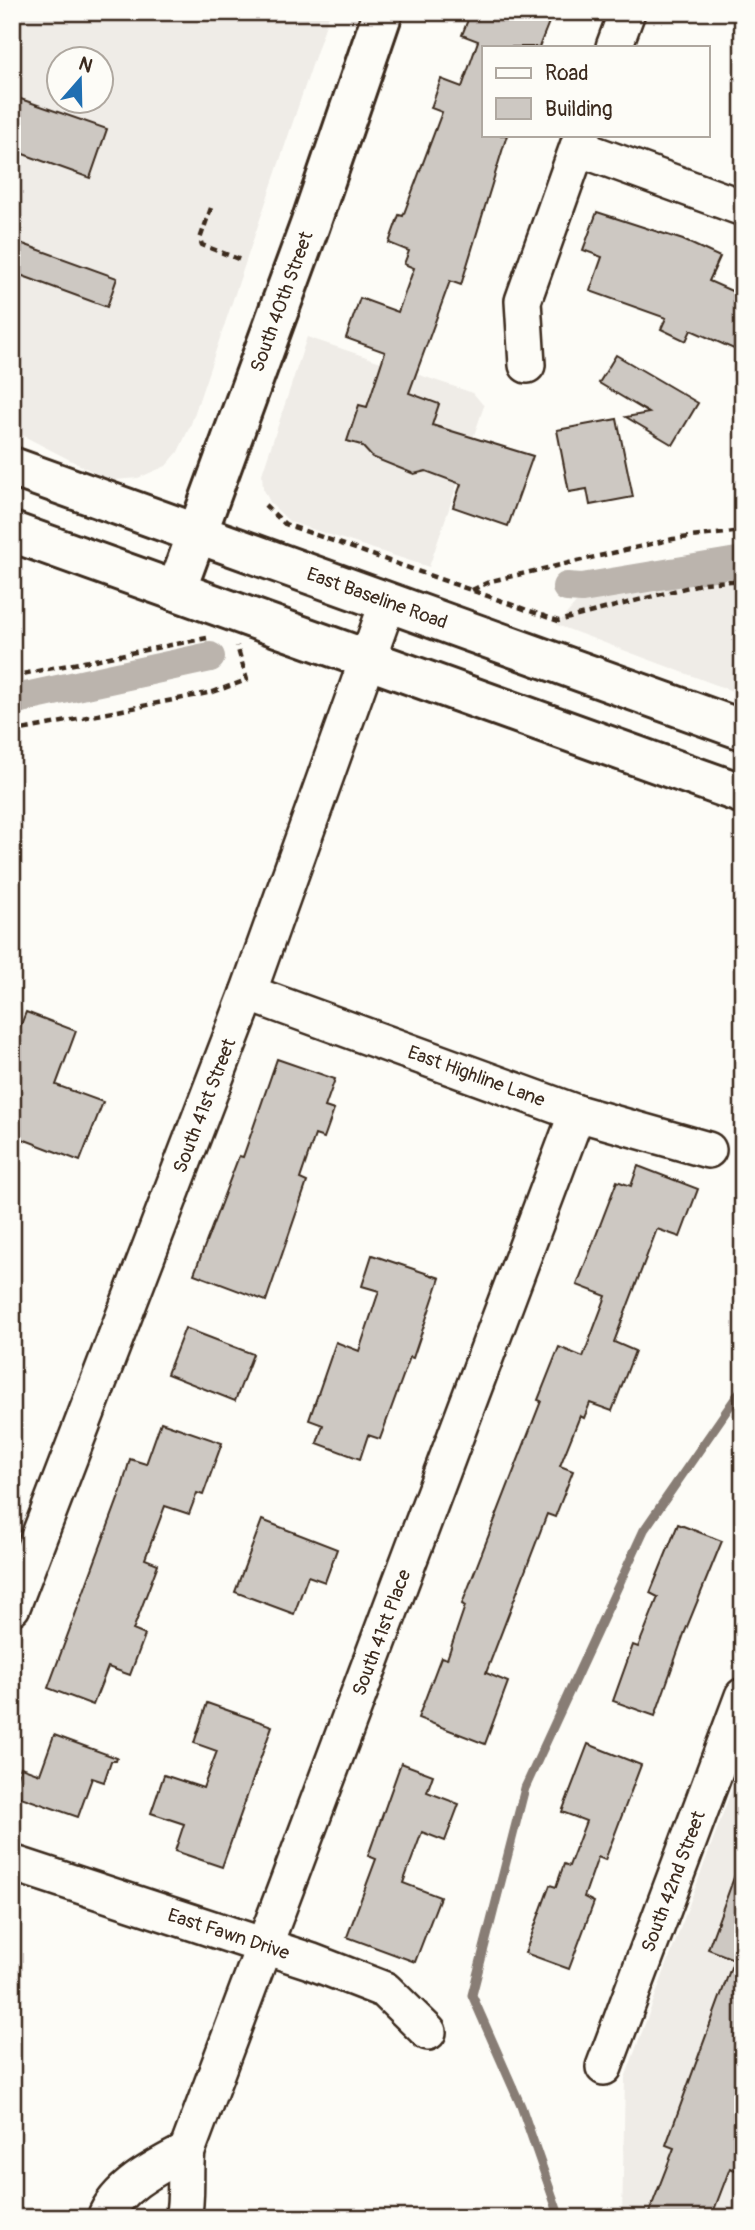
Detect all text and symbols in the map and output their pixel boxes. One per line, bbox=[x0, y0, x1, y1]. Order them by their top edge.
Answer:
north arrow bbox=[46, 46, 116, 116]
legend bbox=[482, 46, 710, 136]
text: N bbox=[75, 51, 96, 78]
text: Road bbox=[545, 60, 589, 87]
text: Building bbox=[545, 96, 612, 123]
street label: South 40th Street bbox=[245, 228, 319, 375]
street label: East Baseline Road bbox=[303, 562, 451, 635]
street label: South 41st Street bbox=[168, 1035, 241, 1176]
street label: East Highline Lane bbox=[404, 1040, 549, 1112]
street label: South 41st Place bbox=[347, 1565, 417, 1699]
street label: South 42nd Street bbox=[636, 1807, 711, 1956]
street label: East Fawn Drive bbox=[165, 1903, 293, 1966]

